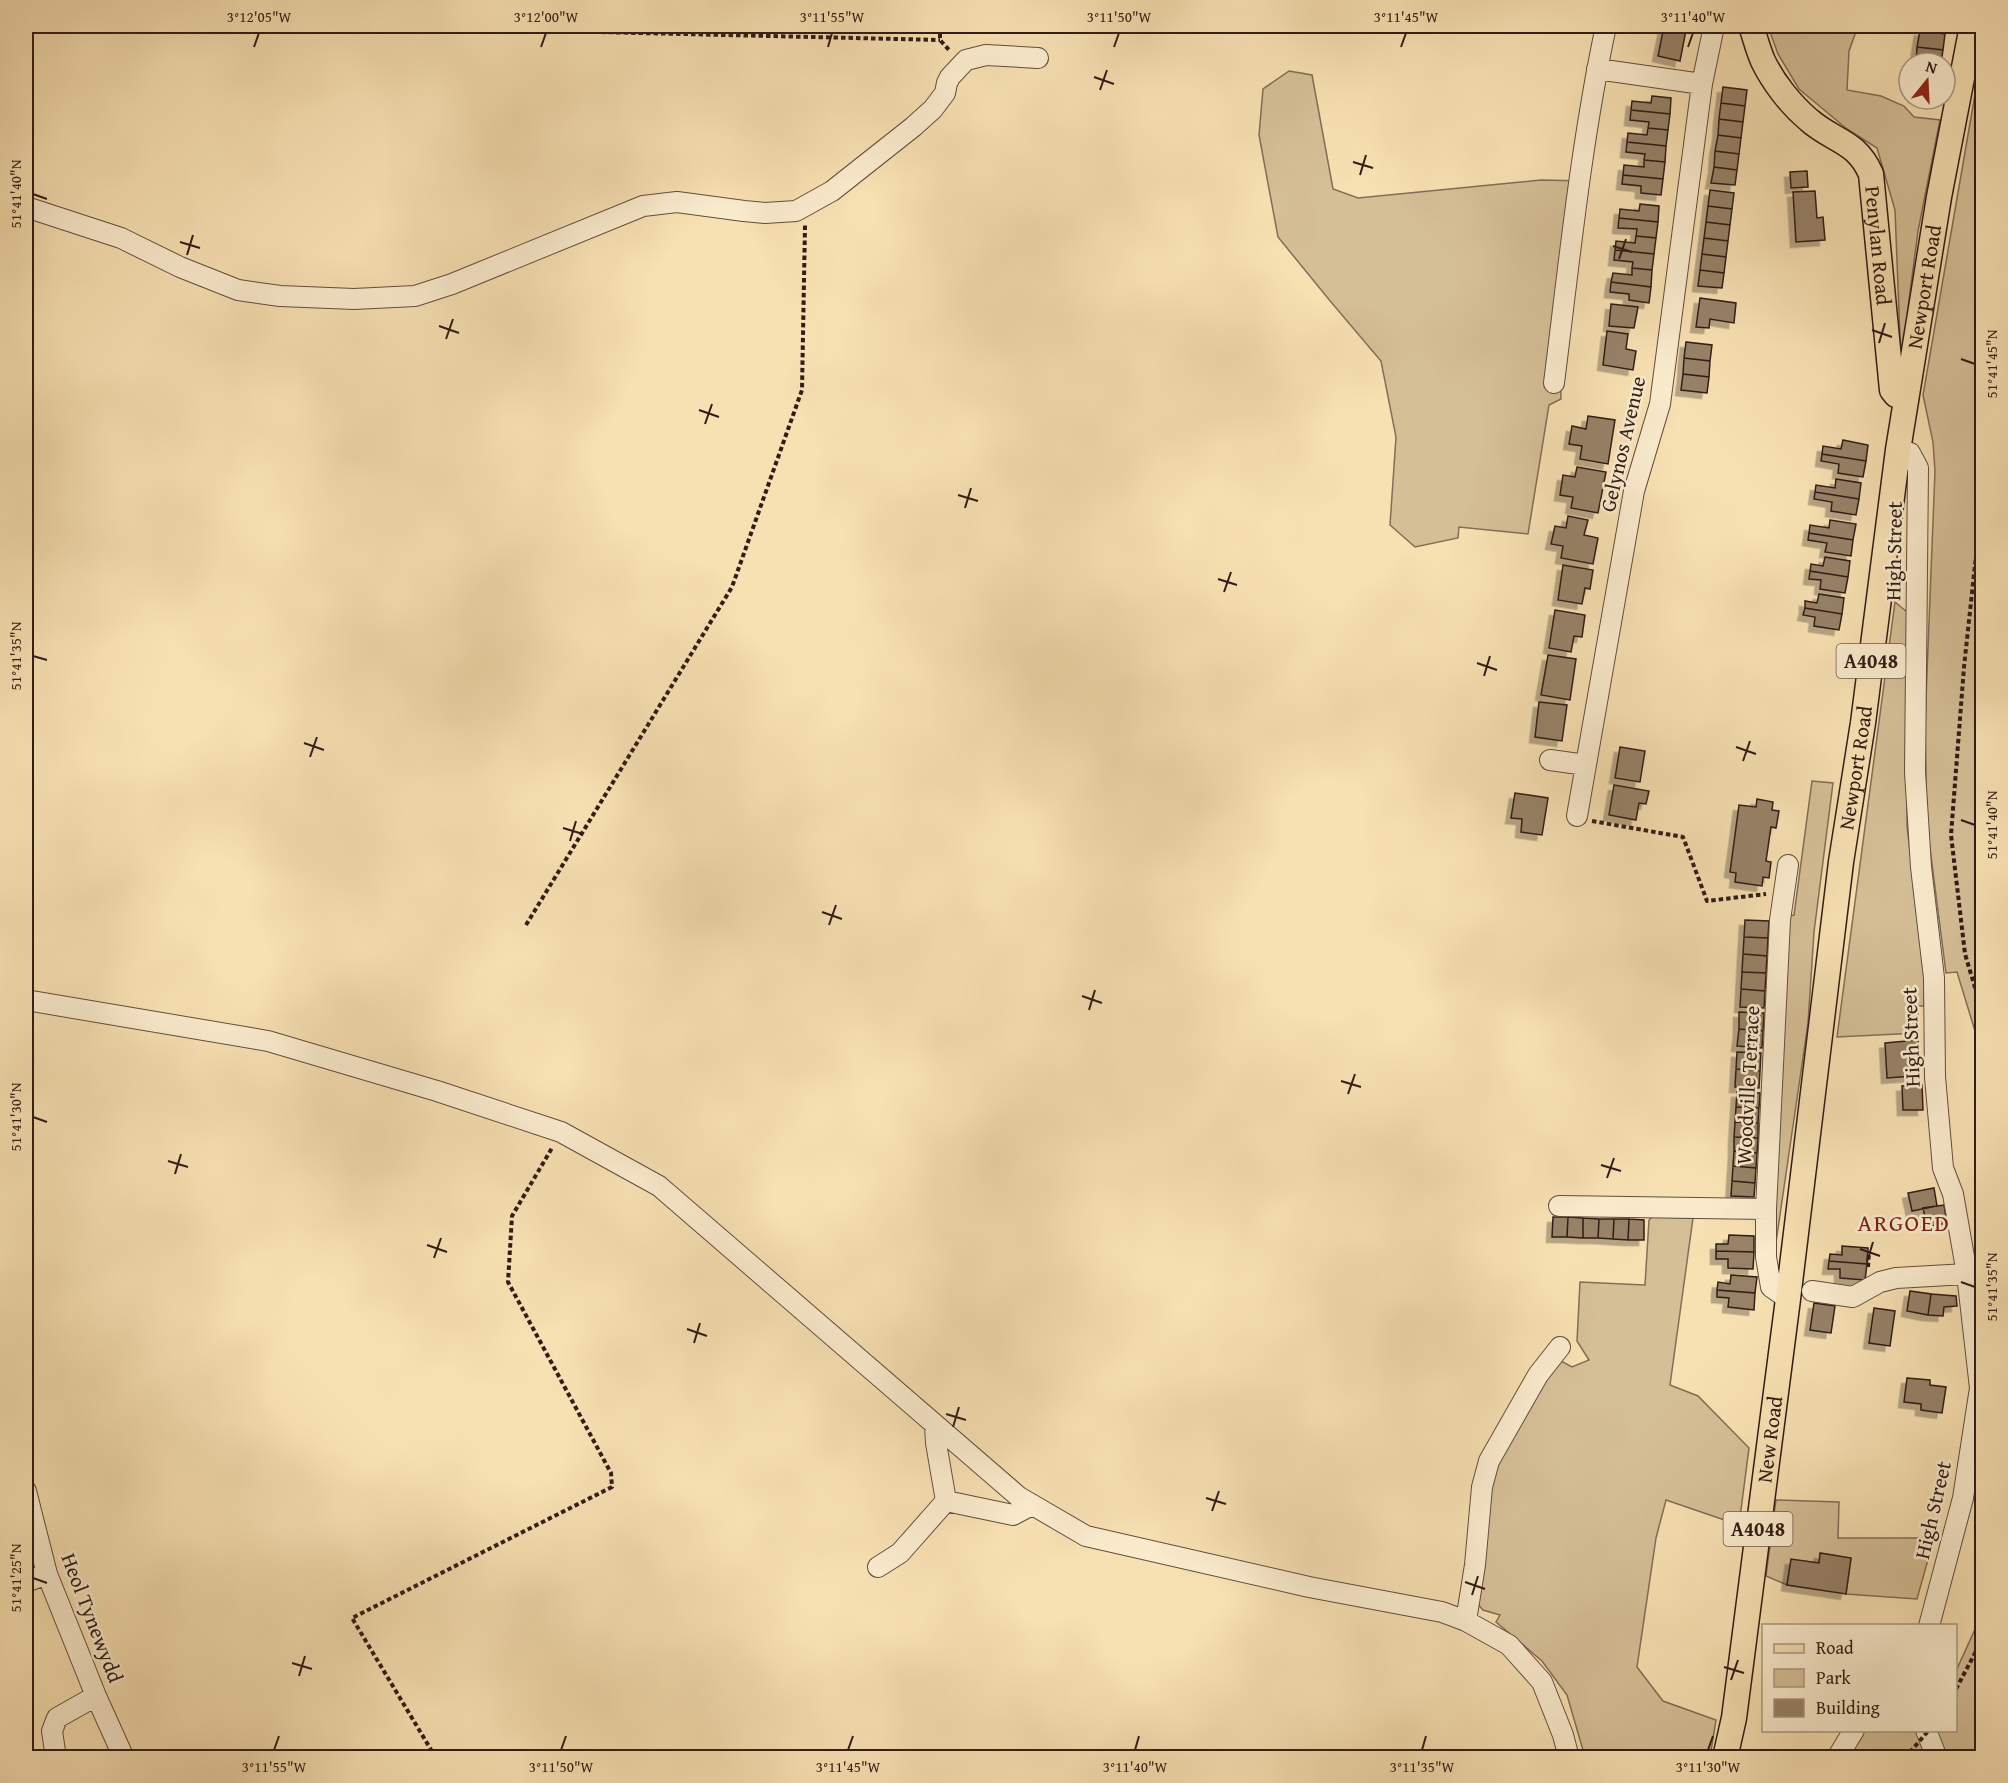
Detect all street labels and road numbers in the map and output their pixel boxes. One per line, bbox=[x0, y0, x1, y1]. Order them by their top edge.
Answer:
street label: Penylan Road bbox=[1857, 184, 1900, 307]
street label: Newport Road bbox=[1899, 222, 1949, 351]
street label: Gelynos Avenue bbox=[1592, 373, 1653, 515]
street label: High Street bbox=[1877, 500, 1910, 601]
road number: A4048 bbox=[1836, 644, 1906, 678]
street label: Newport Road bbox=[1830, 703, 1880, 832]
street label: High Street bbox=[1893, 986, 1928, 1087]
street label: Woodville Terrace bbox=[1728, 1004, 1767, 1165]
street label: New Road bbox=[1748, 1393, 1790, 1484]
street label: High Street bbox=[1906, 1457, 1959, 1562]
road number: A4048 bbox=[1724, 1512, 1792, 1546]
street label: Heol Tynewydd bbox=[54, 1548, 132, 1688]

